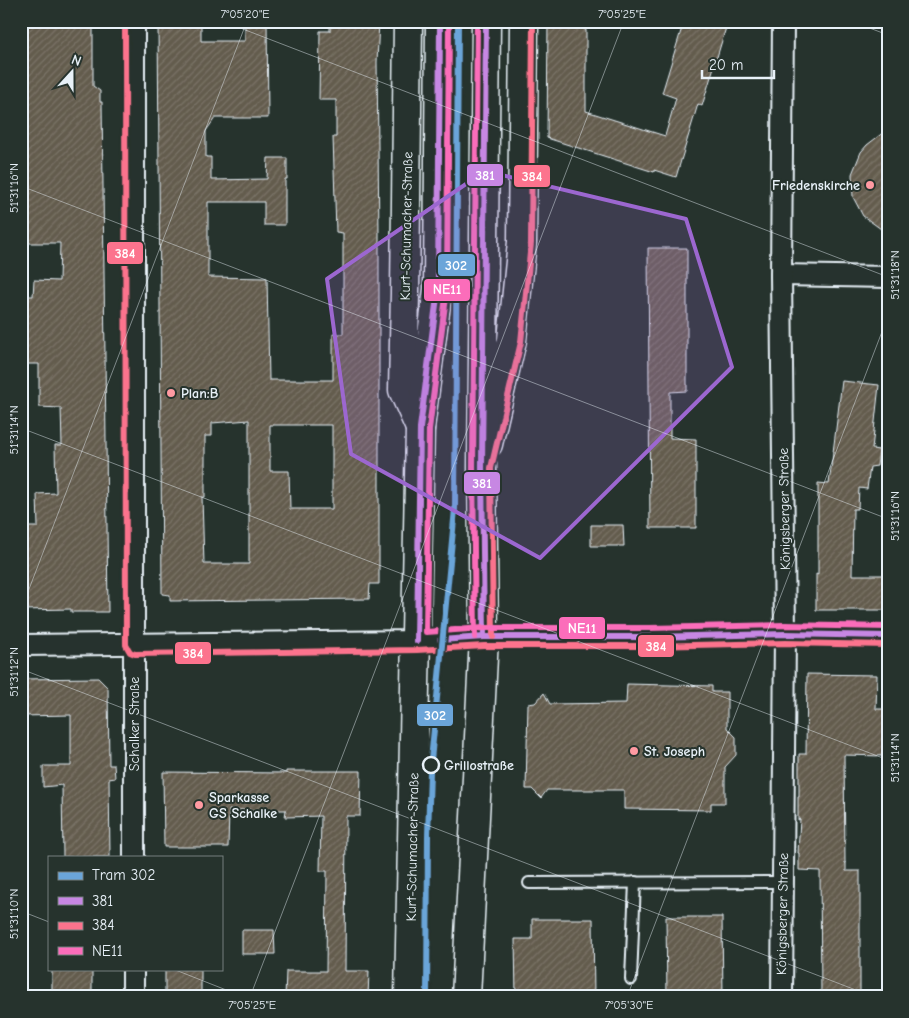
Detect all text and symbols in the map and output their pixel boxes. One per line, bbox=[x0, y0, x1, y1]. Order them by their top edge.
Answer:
text: 7°05'20"E bbox=[221, 7, 269, 21]
text: 7°05'25"E bbox=[598, 7, 646, 21]
north arrow bbox=[48, 48, 98, 98]
scale bar bbox=[702, 48, 774, 80]
text: N bbox=[69, 51, 84, 70]
text: 20 m bbox=[709, 56, 743, 74]
street label: Kurt-Schumacher-Straße bbox=[397, 152, 416, 300]
text: 51°31'16"N bbox=[7, 163, 21, 213]
line badge: 381 bbox=[466, 163, 504, 187]
line badge: 384 bbox=[513, 164, 551, 188]
text: 381 bbox=[475, 167, 495, 184]
text: 384 bbox=[522, 168, 543, 185]
place label: Friedenskirche bbox=[772, 177, 860, 194]
marker: Friedenskirche bbox=[864, 179, 876, 191]
line badge: 384 bbox=[106, 241, 144, 265]
text: 384 bbox=[115, 245, 136, 262]
text: 51°31'18"N bbox=[888, 250, 902, 300]
line badge: 302 bbox=[437, 253, 476, 277]
text: 302 bbox=[445, 257, 467, 274]
line badge: NE11 bbox=[423, 278, 471, 302]
text: NE11 bbox=[433, 281, 461, 298]
place label: Plan:B bbox=[181, 385, 219, 402]
marker: Plan:B bbox=[165, 387, 177, 399]
text: 51°31'14"N bbox=[7, 405, 21, 455]
street label: Königsberger Straße bbox=[775, 448, 794, 570]
line badge: 381 bbox=[463, 471, 501, 495]
text: 381 bbox=[472, 475, 492, 492]
text: 51°31'16"N bbox=[888, 491, 902, 541]
line badge: NE11 bbox=[558, 616, 606, 640]
text: NE11 bbox=[568, 620, 596, 637]
line badge: 384 bbox=[637, 634, 675, 658]
text: 384 bbox=[646, 638, 667, 655]
line badge: 384 bbox=[174, 641, 212, 665]
text: 384 bbox=[183, 645, 204, 662]
text: 51°31'12"N bbox=[7, 647, 21, 697]
street label: Schalker Straße bbox=[126, 677, 143, 771]
line badge: 302 bbox=[416, 703, 454, 727]
text: 302 bbox=[424, 707, 446, 724]
text: 51°31'14"N bbox=[888, 733, 902, 783]
place label: St. Joseph bbox=[644, 743, 705, 760]
marker: St. Joseph bbox=[628, 745, 640, 757]
marker: Grillostraße bbox=[422, 756, 440, 774]
place label: Grillostraße bbox=[444, 757, 514, 774]
street label: Kurt-Schumacher-Straße bbox=[403, 773, 422, 921]
place label: Sparkasse GS Schalke bbox=[209, 789, 277, 822]
marker: Sparkasse GS Schalke bbox=[193, 799, 205, 811]
street label: Königsberger Straße bbox=[773, 853, 792, 975]
legend bbox=[48, 856, 222, 970]
text: Tram 302 bbox=[92, 866, 155, 884]
text: 51°31'10"N bbox=[7, 889, 21, 939]
text: 381 bbox=[92, 892, 113, 910]
text: 384 bbox=[92, 916, 115, 934]
text: NE11 bbox=[92, 942, 123, 960]
text: 7°05'25"E bbox=[228, 998, 276, 1012]
text: 7°05'30"E bbox=[605, 998, 653, 1012]

